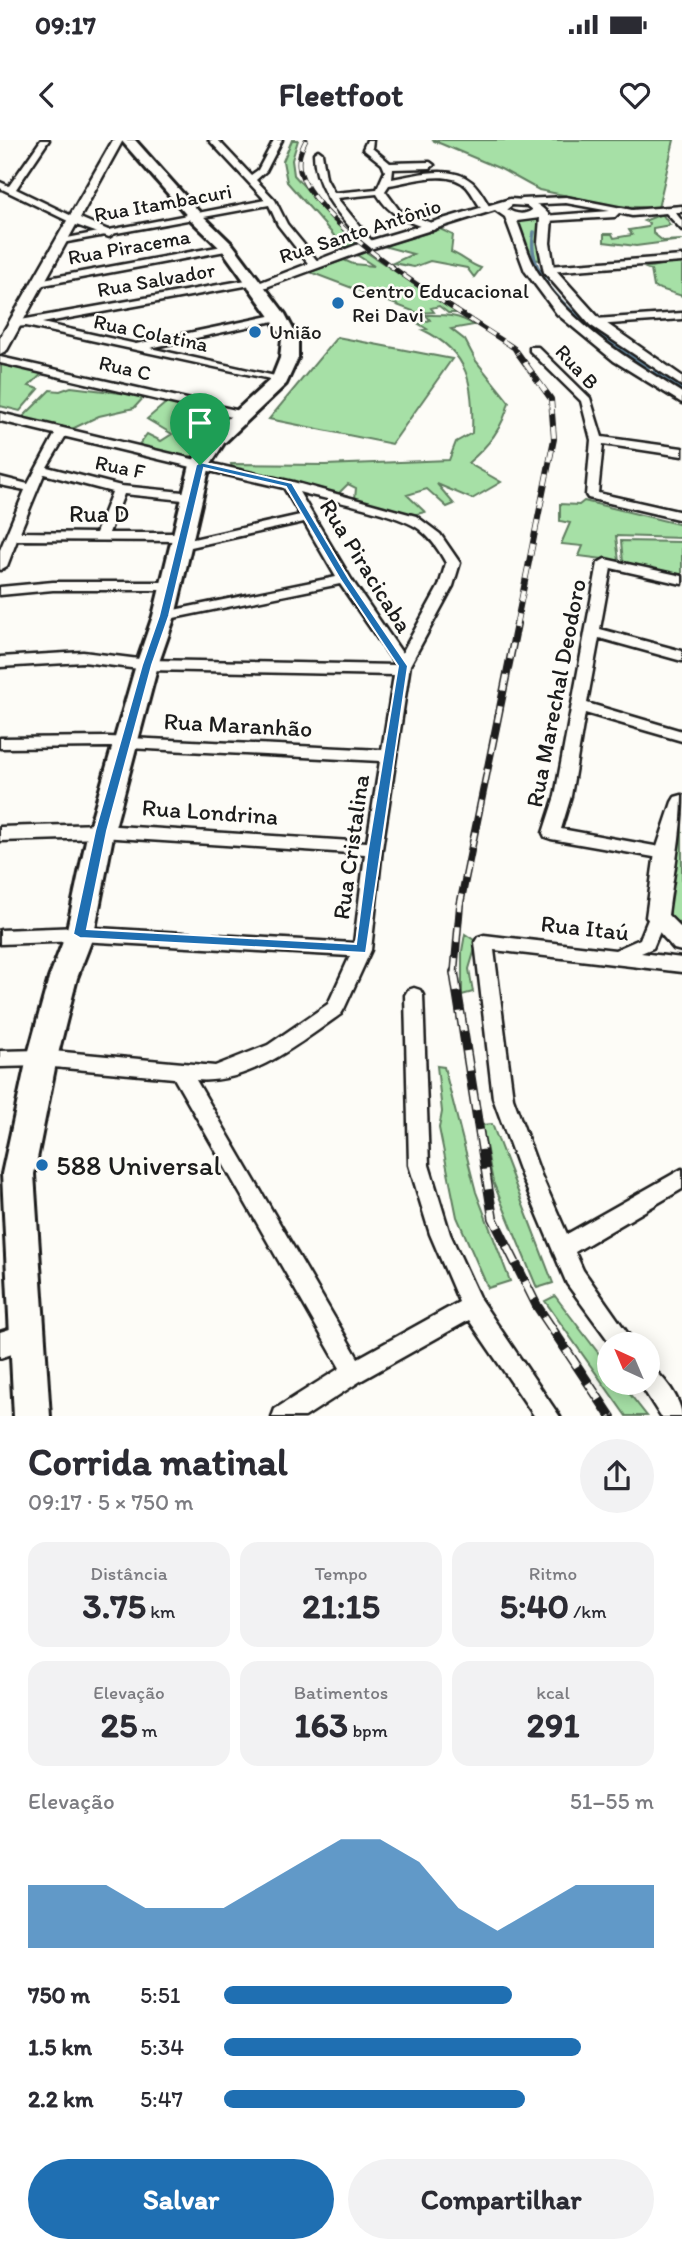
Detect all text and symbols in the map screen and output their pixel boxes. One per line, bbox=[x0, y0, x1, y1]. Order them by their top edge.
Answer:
text: 09:17 bbox=[35, 9, 96, 41]
icon: back bbox=[28, 76, 66, 114]
text: Fleetfoot bbox=[279, 76, 403, 114]
icon: heart bbox=[616, 76, 654, 114]
street label: Rua Itambacuri bbox=[92, 178, 234, 227]
street label: Rua Santo Antônio bbox=[276, 193, 444, 268]
street label: Rua Piracema bbox=[66, 223, 192, 270]
street label: Rua Salvador bbox=[95, 257, 217, 302]
place label: Centro Educacional Rei Davi bbox=[352, 278, 529, 327]
marker: Centro Educacional Rei Davi bbox=[330, 295, 346, 311]
street label: Rua Colatina bbox=[92, 308, 211, 357]
place label: União bbox=[269, 319, 322, 344]
marker: União bbox=[247, 324, 263, 340]
street label: Rua B bbox=[550, 339, 604, 394]
street label: Rua C bbox=[97, 349, 154, 386]
pin bbox=[170, 393, 230, 465]
icon: arrive bbox=[181, 404, 219, 442]
street label: Rua F bbox=[93, 449, 147, 484]
street label: Rua Piracicaba bbox=[314, 493, 419, 639]
street label: Rua D bbox=[69, 499, 129, 528]
street label: Rua Marechal Deodoro bbox=[519, 576, 592, 810]
street label: Rua Maranhão bbox=[163, 706, 313, 743]
street label: Rua Cristalina bbox=[326, 772, 375, 921]
street label: Rua Londrina bbox=[141, 792, 279, 831]
street label: Rua Itaú bbox=[539, 908, 631, 947]
place label: 588 Universal bbox=[56, 1148, 222, 1182]
marker: 588 Universal bbox=[34, 1157, 50, 1173]
north arrow bbox=[597, 1332, 660, 1395]
map controls bbox=[597, 1332, 660, 1395]
text: Corrida matinal bbox=[28, 1439, 288, 1485]
button: share bbox=[580, 1439, 654, 1513]
text: 09:17 · 5 × 750 m bbox=[28, 1488, 194, 1516]
text: Distância bbox=[90, 1562, 168, 1585]
text: Tempo bbox=[315, 1562, 367, 1585]
text: Ritmo bbox=[529, 1562, 577, 1585]
text: 3.75 bbox=[83, 1585, 146, 1627]
text: 21:15 bbox=[302, 1585, 380, 1627]
text: 5:40 bbox=[500, 1585, 569, 1627]
text: km bbox=[146, 1600, 175, 1623]
text: /km bbox=[569, 1600, 606, 1623]
text: Elevação bbox=[93, 1681, 165, 1704]
text: Batimentos bbox=[294, 1681, 388, 1704]
text: kcal bbox=[536, 1681, 570, 1704]
text: 25 bbox=[100, 1704, 137, 1746]
text: 163 bbox=[294, 1704, 348, 1746]
text: 291 bbox=[527, 1704, 579, 1746]
text: m bbox=[137, 1719, 158, 1742]
text: bpm bbox=[348, 1719, 388, 1742]
text: Elevação bbox=[28, 1787, 115, 1815]
text: 51–55 m bbox=[570, 1787, 654, 1815]
text: 750 m bbox=[28, 1981, 90, 2009]
text: 5:51 bbox=[140, 1981, 180, 2009]
text: 1.5 km bbox=[28, 2033, 92, 2061]
text: 5:34 bbox=[140, 2033, 184, 2061]
text: 2.2 km bbox=[28, 2085, 93, 2113]
text: 5:47 bbox=[140, 2085, 183, 2113]
button: Salvar bbox=[28, 2159, 334, 2239]
button: Compartilhar bbox=[348, 2159, 654, 2239]

